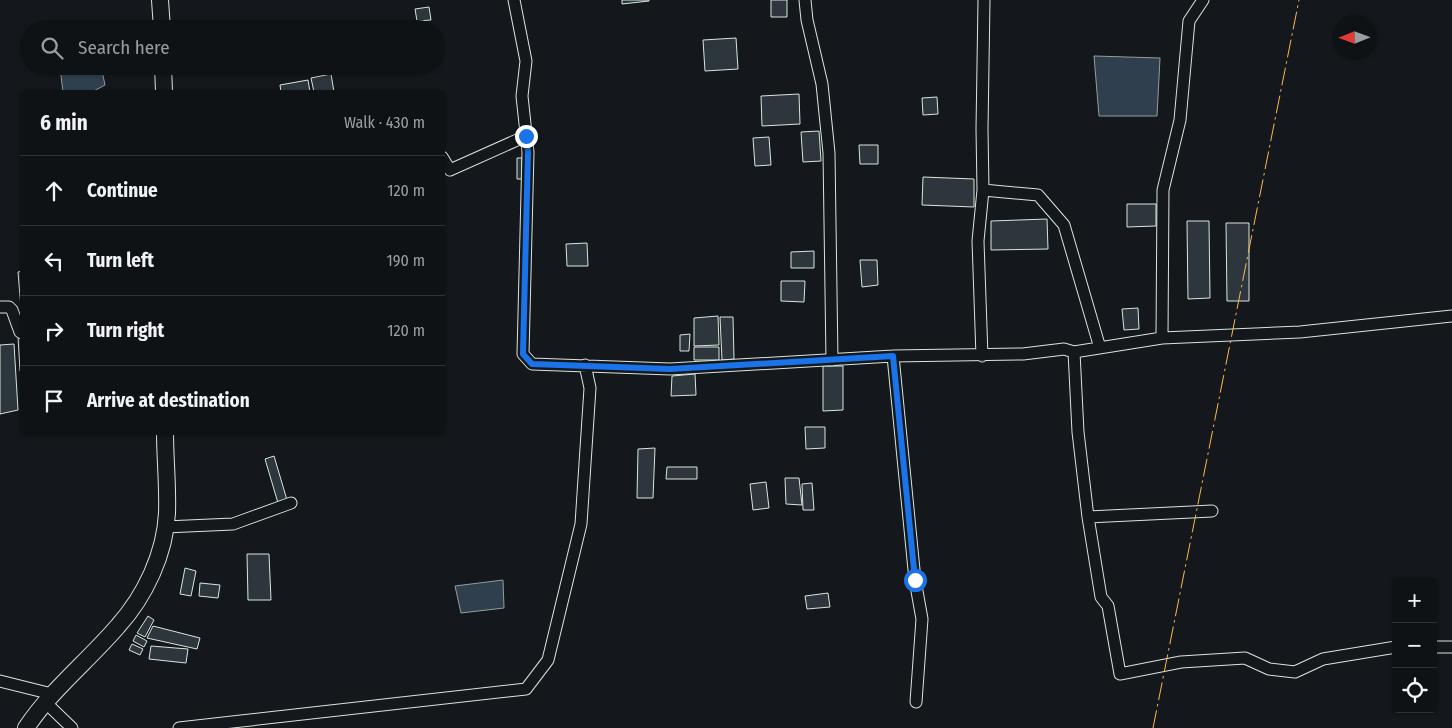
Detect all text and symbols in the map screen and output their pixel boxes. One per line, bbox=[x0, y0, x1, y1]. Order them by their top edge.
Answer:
north arrow bbox=[1332, 15, 1377, 60]
search box bbox=[20, 20, 445, 75]
icon: search bbox=[38, 34, 66, 62]
text: Search here bbox=[78, 36, 170, 59]
text: 6 min bbox=[40, 110, 88, 136]
text: Walk · 430 m bbox=[344, 113, 425, 132]
route end bbox=[515, 125, 538, 148]
icon: ahead bbox=[40, 177, 68, 205]
text: Continue bbox=[87, 179, 158, 202]
text: 120 m bbox=[387, 181, 425, 200]
icon: left bbox=[40, 247, 68, 275]
text: Turn left bbox=[87, 249, 154, 272]
text: 190 m bbox=[387, 251, 425, 270]
icon: right bbox=[40, 317, 68, 345]
text: Turn right bbox=[87, 319, 164, 342]
text: 120 m bbox=[387, 321, 425, 340]
icon: arrive bbox=[40, 387, 68, 415]
text: Arrive at destination bbox=[87, 389, 250, 412]
route start bbox=[904, 569, 927, 592]
map controls bbox=[1392, 578, 1437, 713]
button: + bbox=[1392, 578, 1437, 623]
button: − bbox=[1392, 623, 1437, 668]
button: locate bbox=[1392, 668, 1437, 713]

